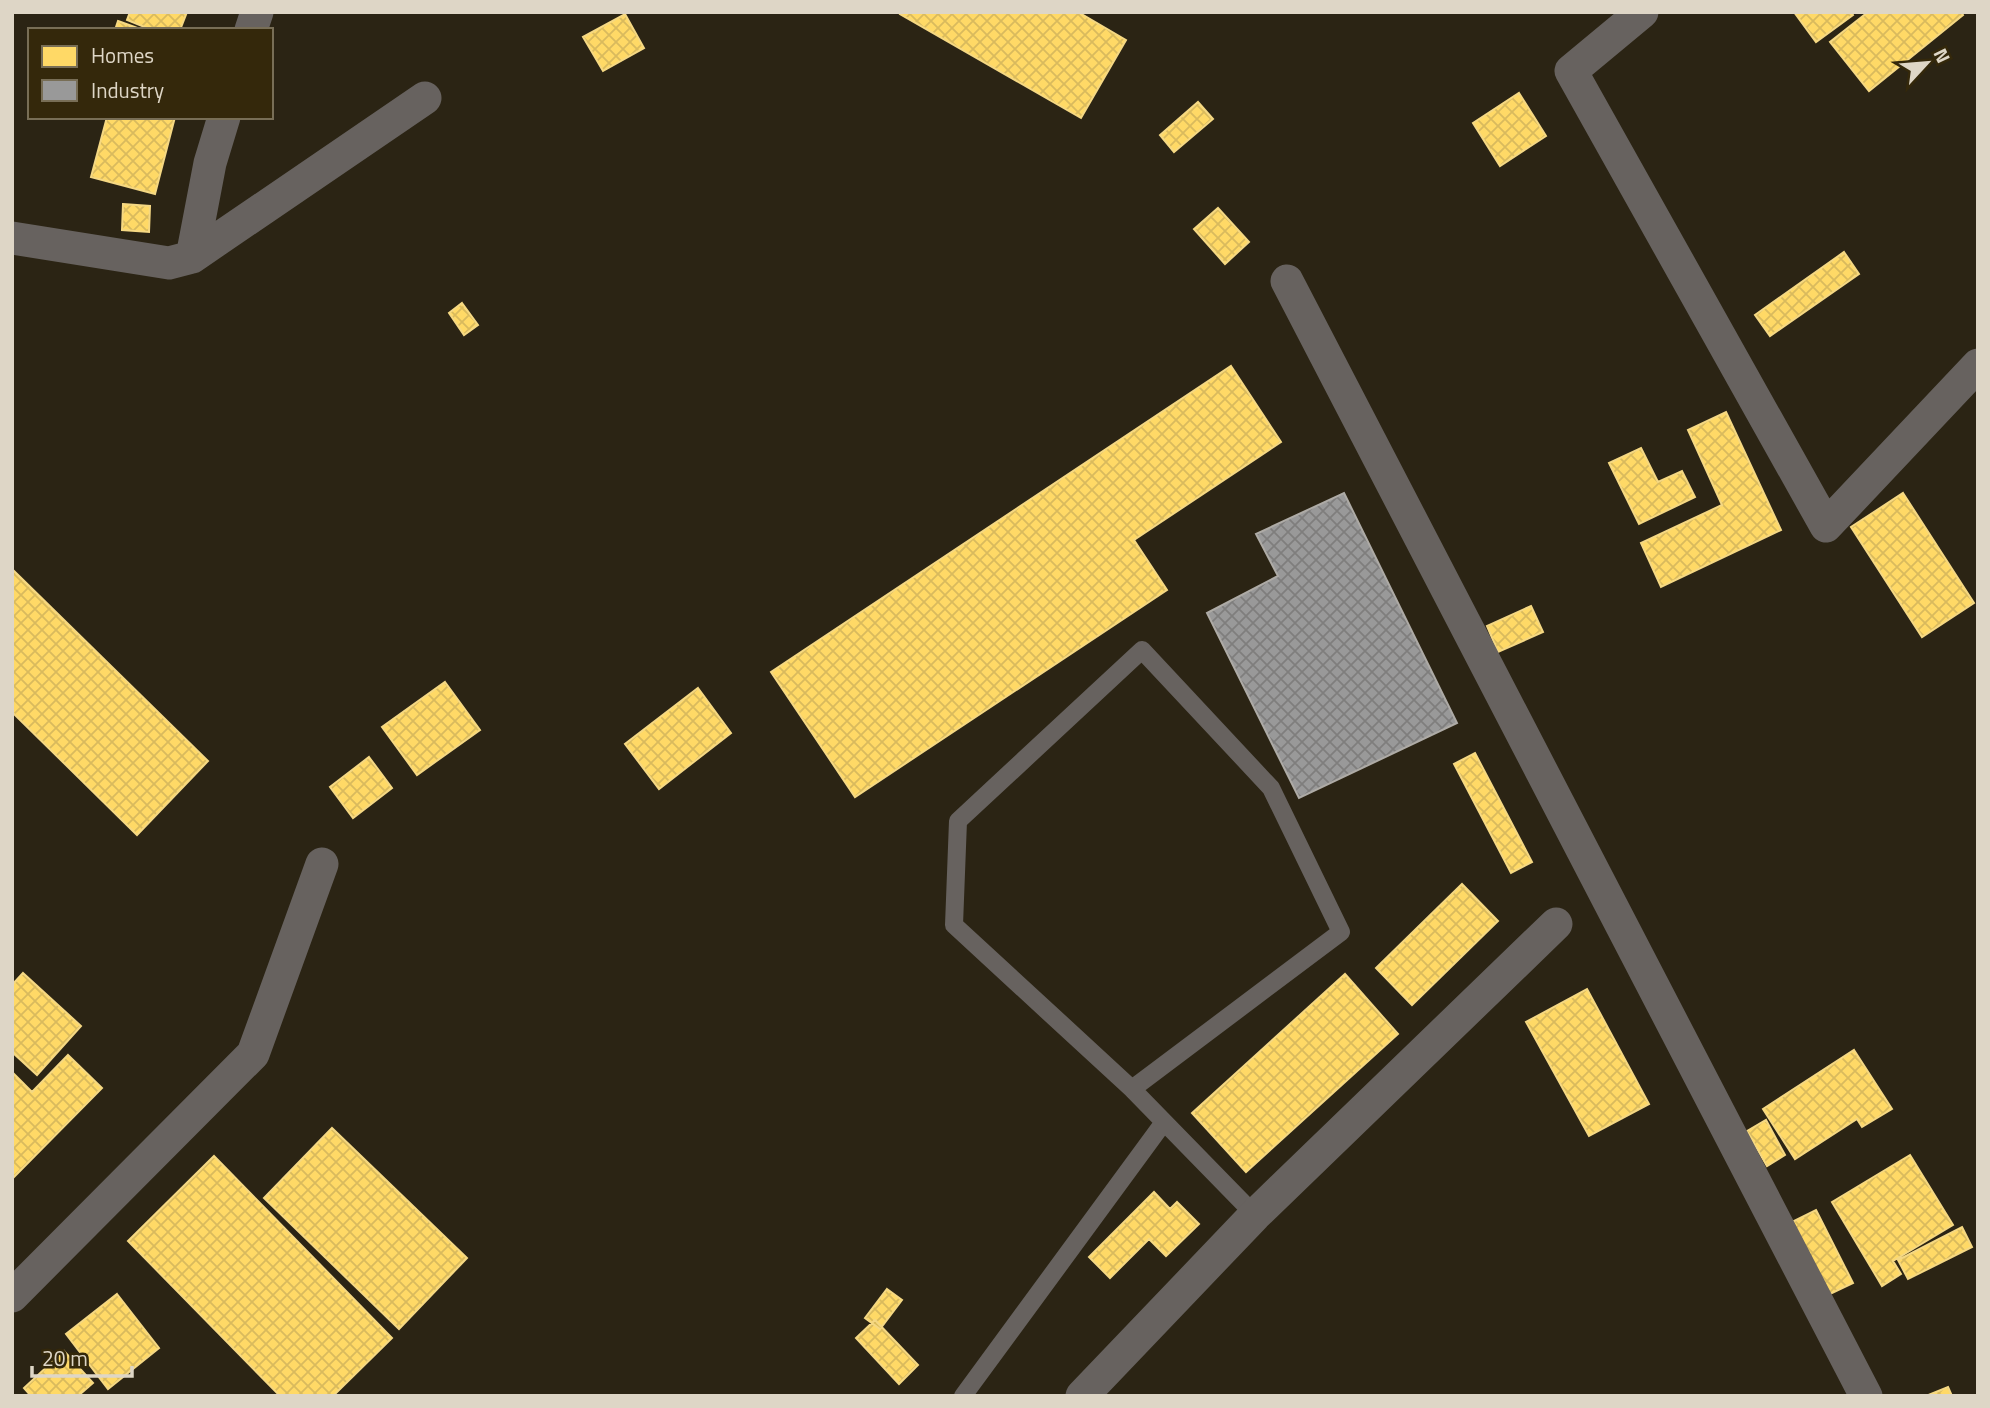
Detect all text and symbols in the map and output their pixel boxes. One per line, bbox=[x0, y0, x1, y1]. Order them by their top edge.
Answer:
legend bbox=[28, 28, 273, 119]
north arrow bbox=[1892, 28, 1962, 98]
text: Homes bbox=[91, 39, 154, 71]
text: N bbox=[1927, 43, 1959, 68]
text: Industry bbox=[91, 74, 164, 106]
scale bar bbox=[32, 1334, 131, 1378]
text: 20 m bbox=[42, 1342, 88, 1374]

